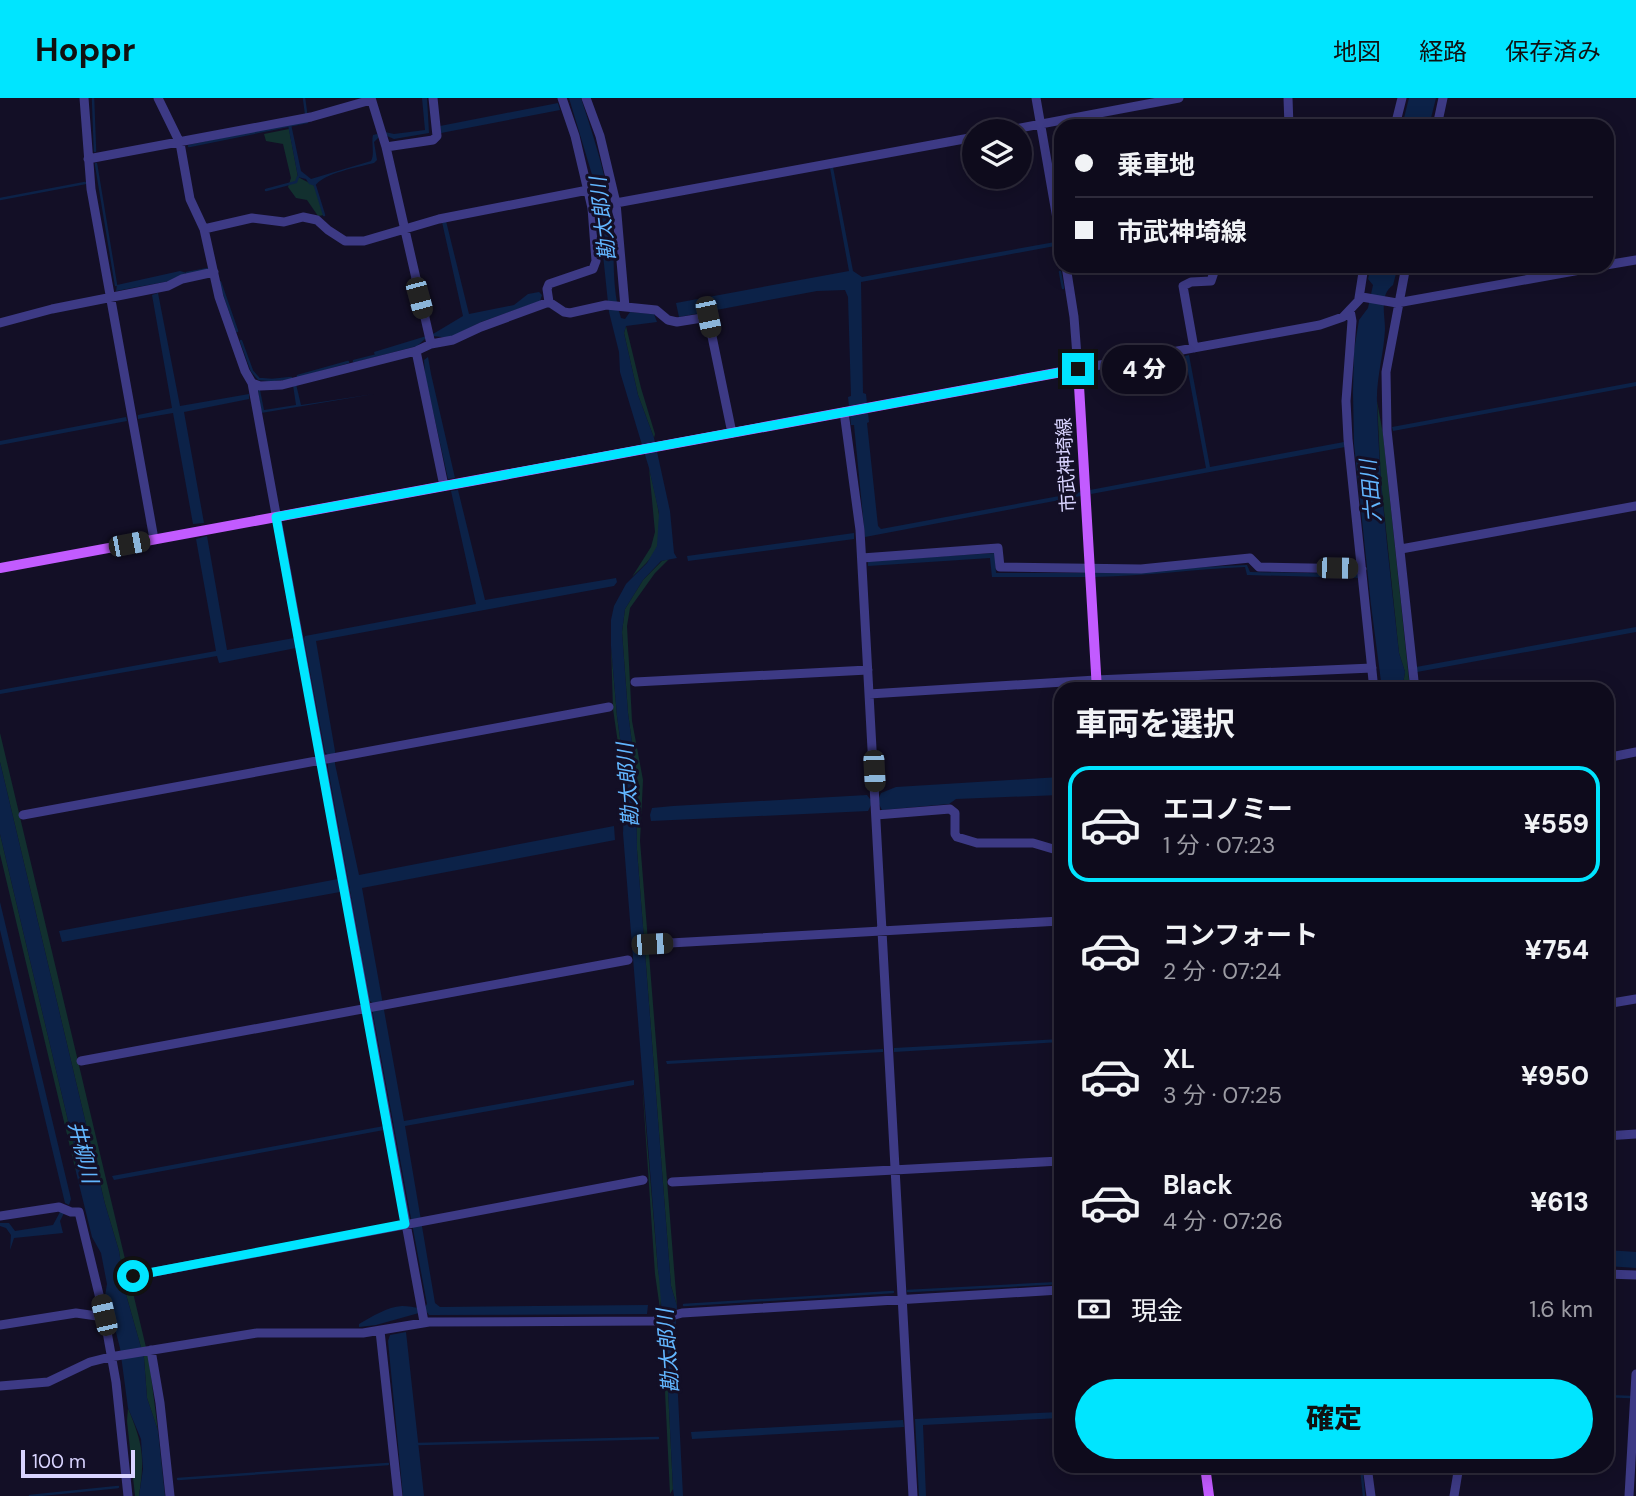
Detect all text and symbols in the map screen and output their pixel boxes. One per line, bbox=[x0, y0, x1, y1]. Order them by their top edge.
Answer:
text: Hoppr bbox=[35, 28, 135, 71]
text: 地図 bbox=[1333, 36, 1381, 67]
text: 経路 bbox=[1419, 36, 1467, 67]
text: 保存済み bbox=[1505, 36, 1601, 67]
map controls bbox=[962, 119, 1032, 189]
button: layers bbox=[962, 119, 1032, 189]
text: 乗車地 bbox=[1117, 148, 1195, 182]
water label: 勘太郎川 bbox=[584, 174, 622, 262]
text: 市武神埼線 bbox=[1117, 215, 1247, 249]
car bbox=[404, 275, 435, 321]
car bbox=[694, 294, 723, 340]
callout: 4 分 bbox=[1102, 344, 1186, 394]
route end bbox=[1062, 353, 1094, 385]
text: 4 分 bbox=[1122, 354, 1166, 384]
street label: 市武神埼線 bbox=[1051, 417, 1081, 513]
water label: 六田川 bbox=[1354, 456, 1388, 524]
car bbox=[107, 530, 152, 558]
car bbox=[1316, 557, 1359, 579]
text: 車両を選択 bbox=[1075, 703, 1235, 745]
water label: 勘太郎川 bbox=[611, 740, 645, 828]
car bbox=[863, 749, 886, 793]
text: エコノミー bbox=[1163, 792, 1293, 826]
icon: car bbox=[1079, 793, 1142, 856]
text: ¥559 bbox=[1524, 807, 1589, 841]
text: 1 分 · 07:23 bbox=[1163, 830, 1275, 860]
text: コンフォート bbox=[1163, 918, 1318, 952]
icon: car bbox=[1079, 919, 1142, 982]
car bbox=[631, 932, 674, 956]
text: ¥754 bbox=[1525, 933, 1589, 967]
text: 2 分 · 07:24 bbox=[1163, 956, 1281, 986]
text: XL bbox=[1163, 1042, 1195, 1076]
icon: car bbox=[1079, 1045, 1142, 1108]
text: ¥950 bbox=[1521, 1059, 1589, 1093]
text: 3 分 · 07:25 bbox=[1163, 1080, 1282, 1110]
water label: 井柳川 bbox=[62, 1118, 105, 1188]
text: Black bbox=[1163, 1168, 1233, 1202]
icon: car bbox=[1079, 1171, 1142, 1234]
text: ¥613 bbox=[1530, 1185, 1589, 1219]
text: 4 分 · 07:26 bbox=[1163, 1206, 1283, 1236]
route start bbox=[117, 1260, 149, 1292]
icon: cash bbox=[1075, 1290, 1113, 1328]
car bbox=[90, 1292, 119, 1338]
text: 現金 bbox=[1131, 1294, 1183, 1328]
text: 1.6 km bbox=[1529, 1294, 1593, 1324]
water label: 勘太郎川 bbox=[651, 1306, 685, 1394]
button: 確定 bbox=[1075, 1379, 1593, 1459]
scale bar bbox=[21, 1447, 135, 1479]
text: 100 m bbox=[32, 1449, 86, 1474]

